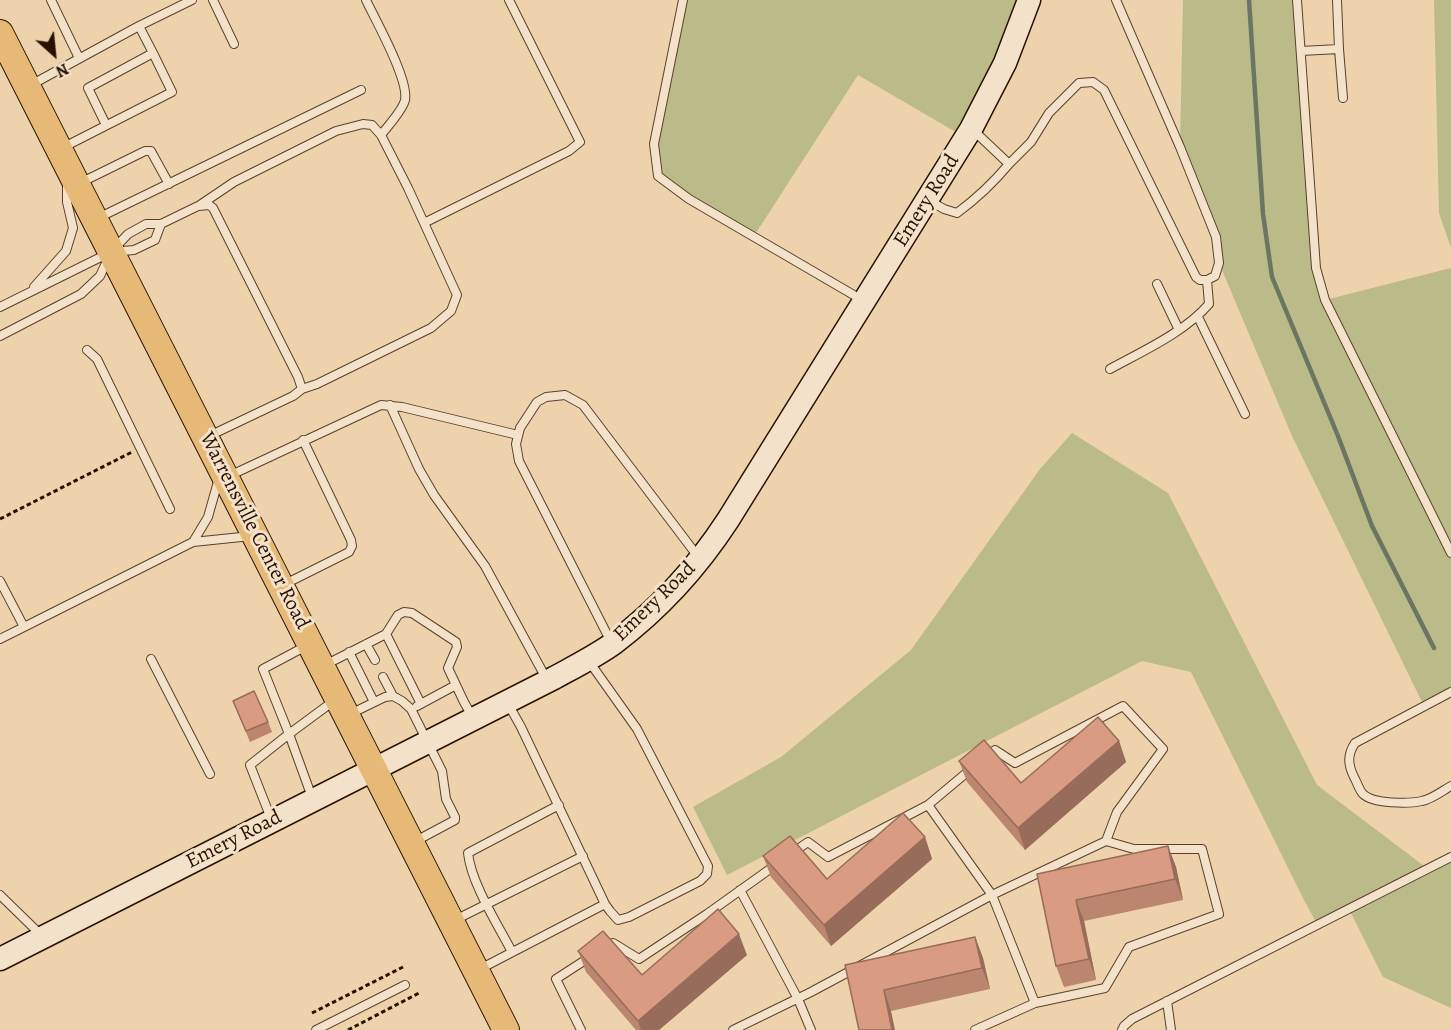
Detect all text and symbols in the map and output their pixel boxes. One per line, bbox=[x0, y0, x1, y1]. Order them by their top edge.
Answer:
north arrow bbox=[24, 24, 84, 84]
text: N bbox=[52, 58, 72, 82]
street label: Emery Road bbox=[889, 150, 965, 252]
street label: Warrensville Center Road bbox=[193, 428, 315, 634]
street label: Emery Road bbox=[609, 557, 701, 647]
street label: Emery Road bbox=[182, 805, 286, 875]

